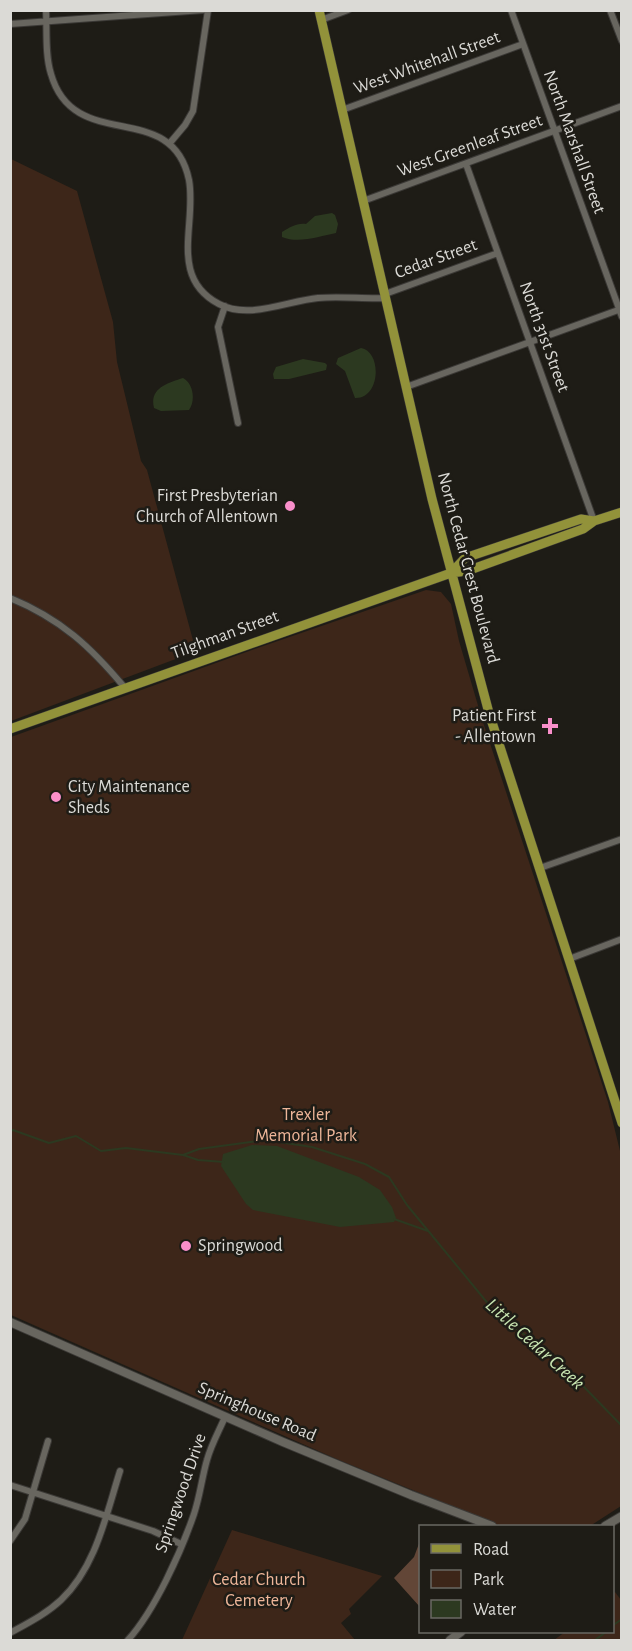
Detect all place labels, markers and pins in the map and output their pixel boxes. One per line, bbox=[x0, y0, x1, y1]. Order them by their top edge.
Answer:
place label: First Presbyterian Church of Allentown bbox=[136, 487, 278, 526]
marker: First Presbyterian Church of Allentown bbox=[283, 499, 297, 513]
place label: Patient First - Allentown bbox=[452, 707, 536, 746]
marker: Patient First - Allentown bbox=[541, 717, 559, 735]
place label: City Maintenance Sheds bbox=[68, 778, 190, 817]
marker: City Maintenance Sheds bbox=[49, 790, 63, 804]
place label: Springwood bbox=[198, 1237, 283, 1255]
marker: Springwood bbox=[179, 1239, 193, 1253]

